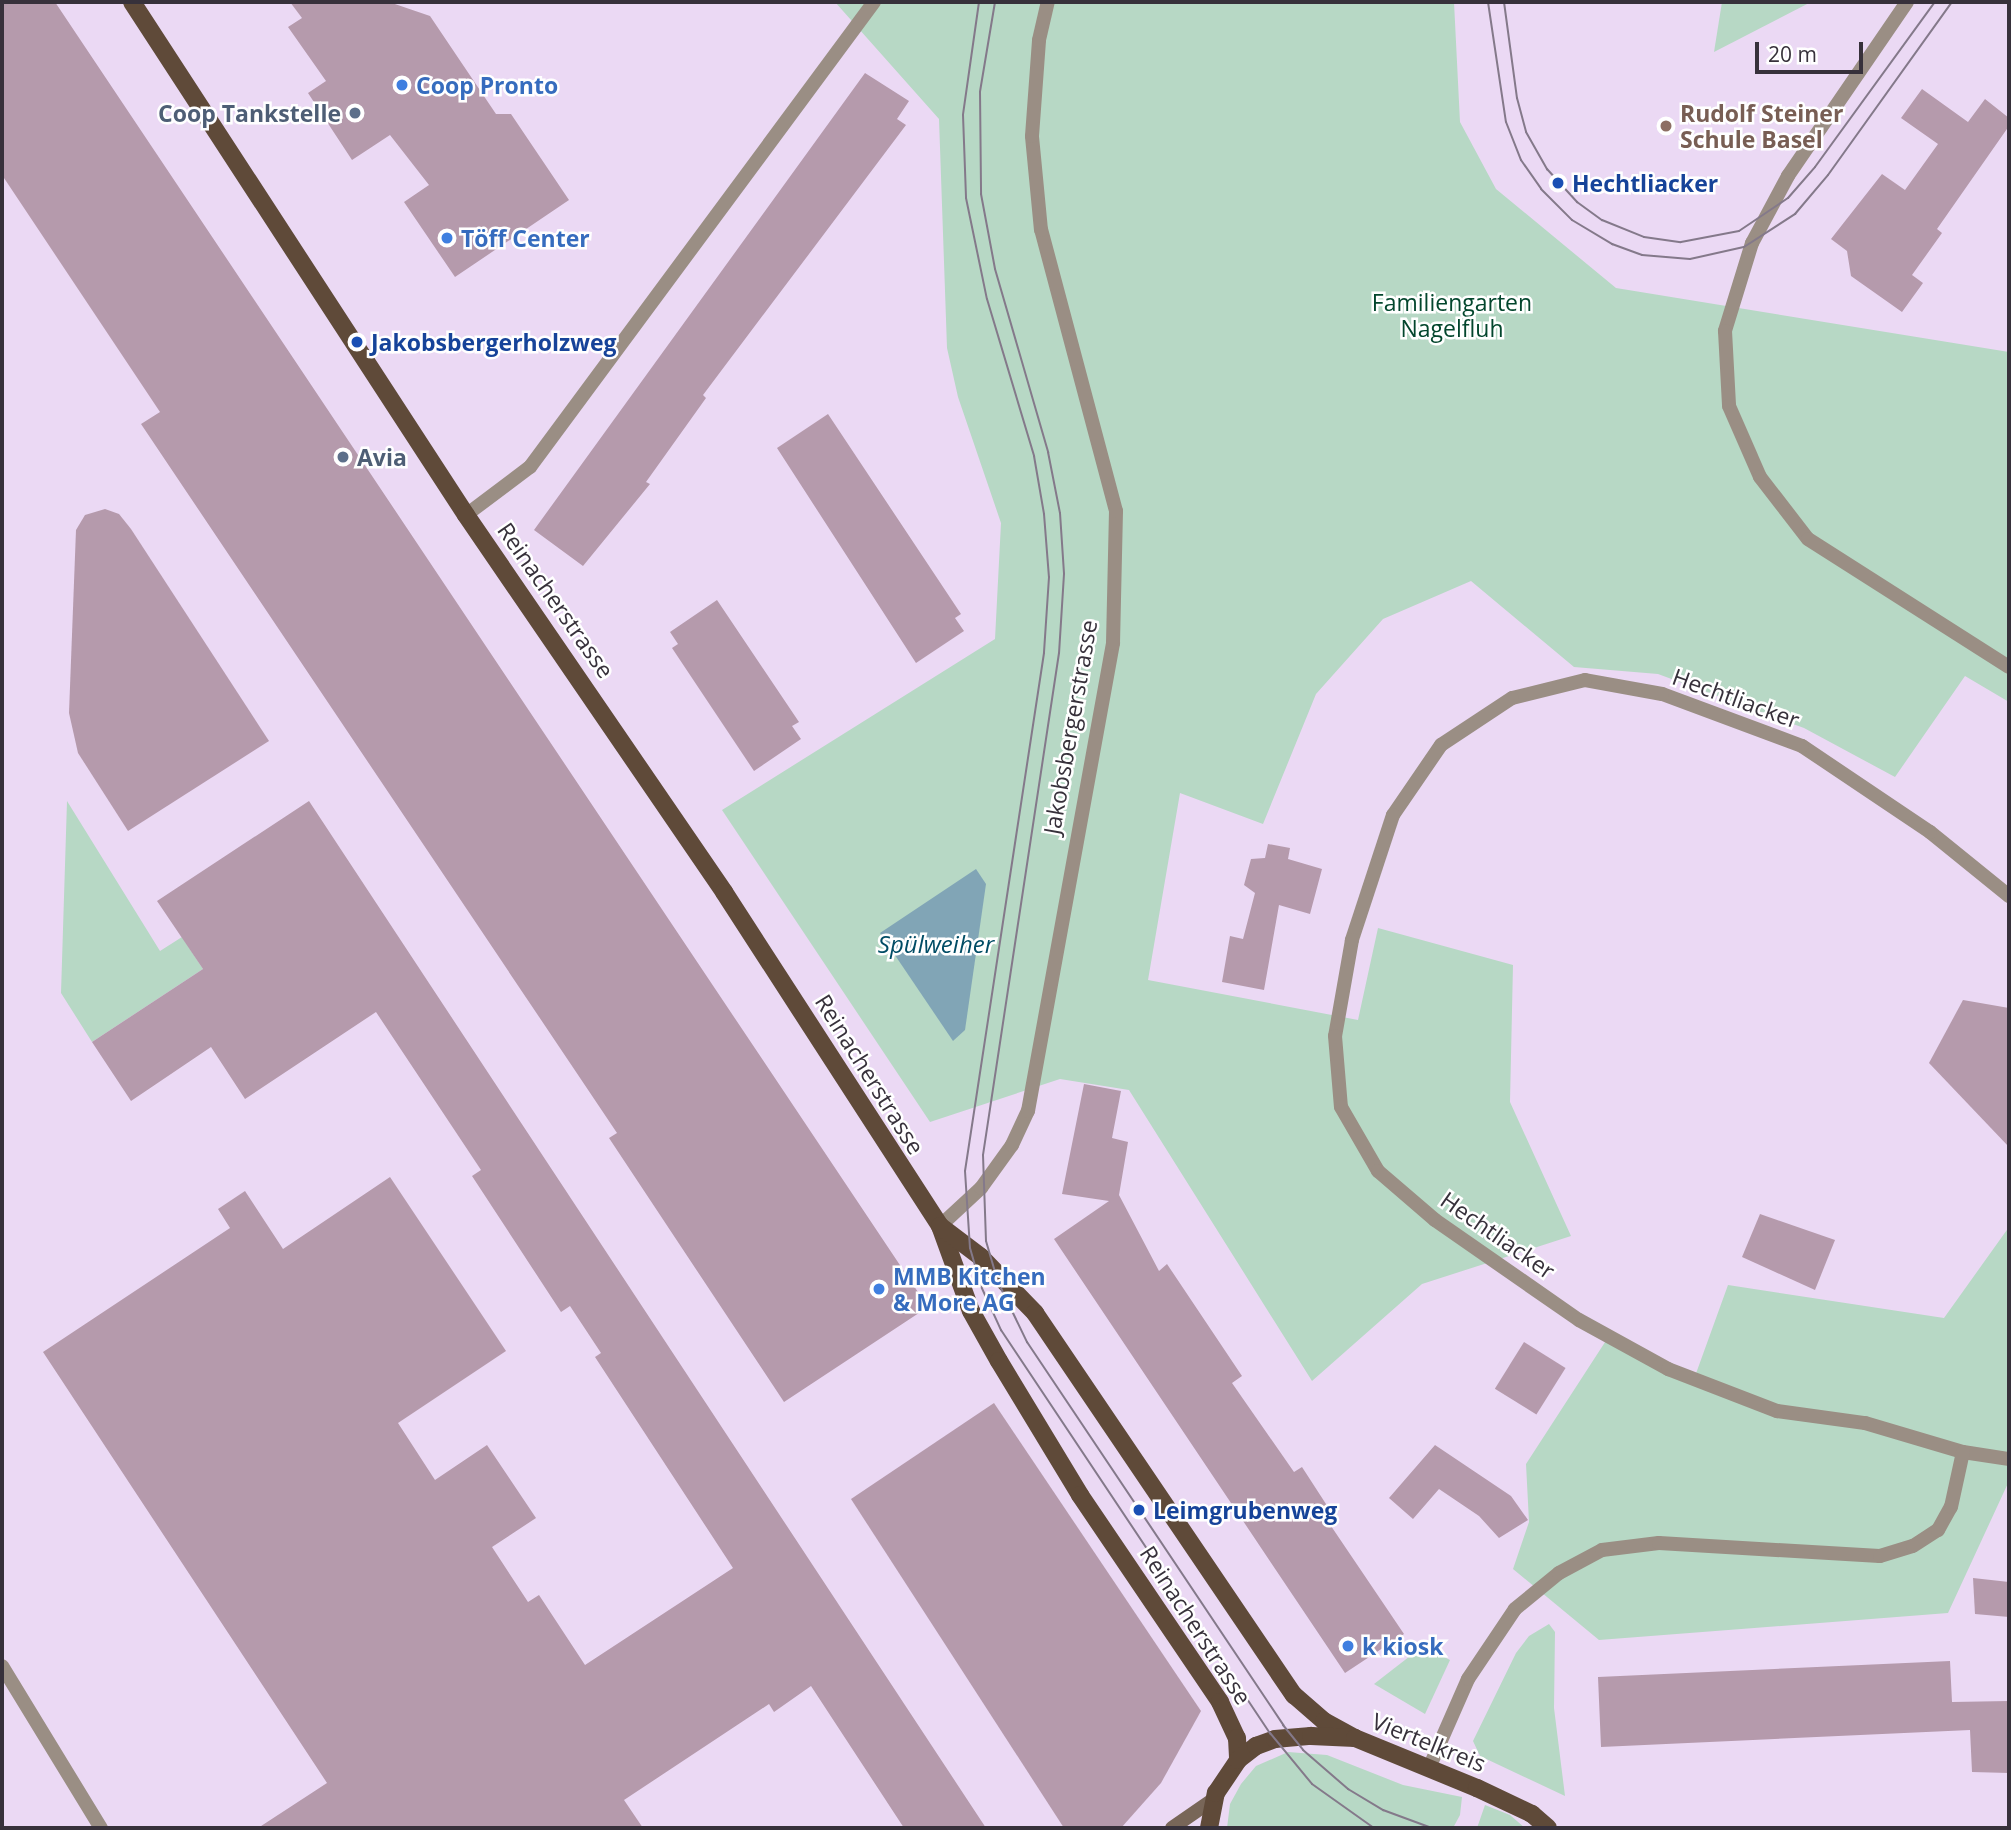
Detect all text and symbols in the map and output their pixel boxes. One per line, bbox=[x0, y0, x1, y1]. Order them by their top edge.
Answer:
scale bar bbox=[1759, 28, 1868, 72]
text: 20 m bbox=[1768, 40, 1817, 68]
place label: Coop Pronto bbox=[416, 71, 558, 99]
marker: Coop Pronto bbox=[394, 77, 410, 93]
place label: Coop Tankstelle bbox=[158, 99, 341, 127]
place label: Rudolf Steiner Schule Basel bbox=[1680, 99, 1843, 153]
marker: Coop Tankstelle bbox=[347, 105, 363, 121]
marker: Rudolf Steiner Schule Basel bbox=[1658, 118, 1674, 134]
place label: Hechtliacker bbox=[1572, 169, 1718, 197]
marker: Hechtliacker bbox=[1550, 175, 1566, 191]
place label: Töff Center bbox=[461, 224, 590, 252]
marker: Töff Center bbox=[439, 230, 455, 246]
park label: Familiengarten Nagelfluh bbox=[1372, 288, 1532, 342]
place label: Jakobsbergerholzweg bbox=[371, 328, 616, 356]
marker: Jakobsbergerholzweg bbox=[349, 334, 365, 350]
place label: Avia bbox=[357, 443, 407, 471]
marker: Avia bbox=[335, 449, 351, 465]
street label: Reinacherstrasse bbox=[492, 517, 620, 683]
street label: Jakobsbergerstrasse bbox=[1038, 618, 1102, 836]
street label: Hechtliacker bbox=[1669, 662, 1803, 734]
water label: Spülweiher bbox=[878, 930, 994, 958]
street label: Reinacherstrasse bbox=[810, 989, 930, 1159]
street label: Hechtliacker bbox=[1436, 1186, 1560, 1284]
place label: MMB Kitchen & More AG bbox=[893, 1262, 1046, 1316]
marker: MMB Kitchen & More AG bbox=[871, 1281, 887, 1297]
place label: Leimgrubenweg bbox=[1153, 1496, 1337, 1524]
marker: Leimgrubenweg bbox=[1131, 1502, 1147, 1518]
street label: Reinacherstrasse bbox=[1134, 1541, 1258, 1709]
place label: k kiosk bbox=[1362, 1632, 1443, 1660]
marker: k kiosk bbox=[1340, 1638, 1356, 1654]
street label: Viertelkreis bbox=[1368, 1707, 1490, 1777]

